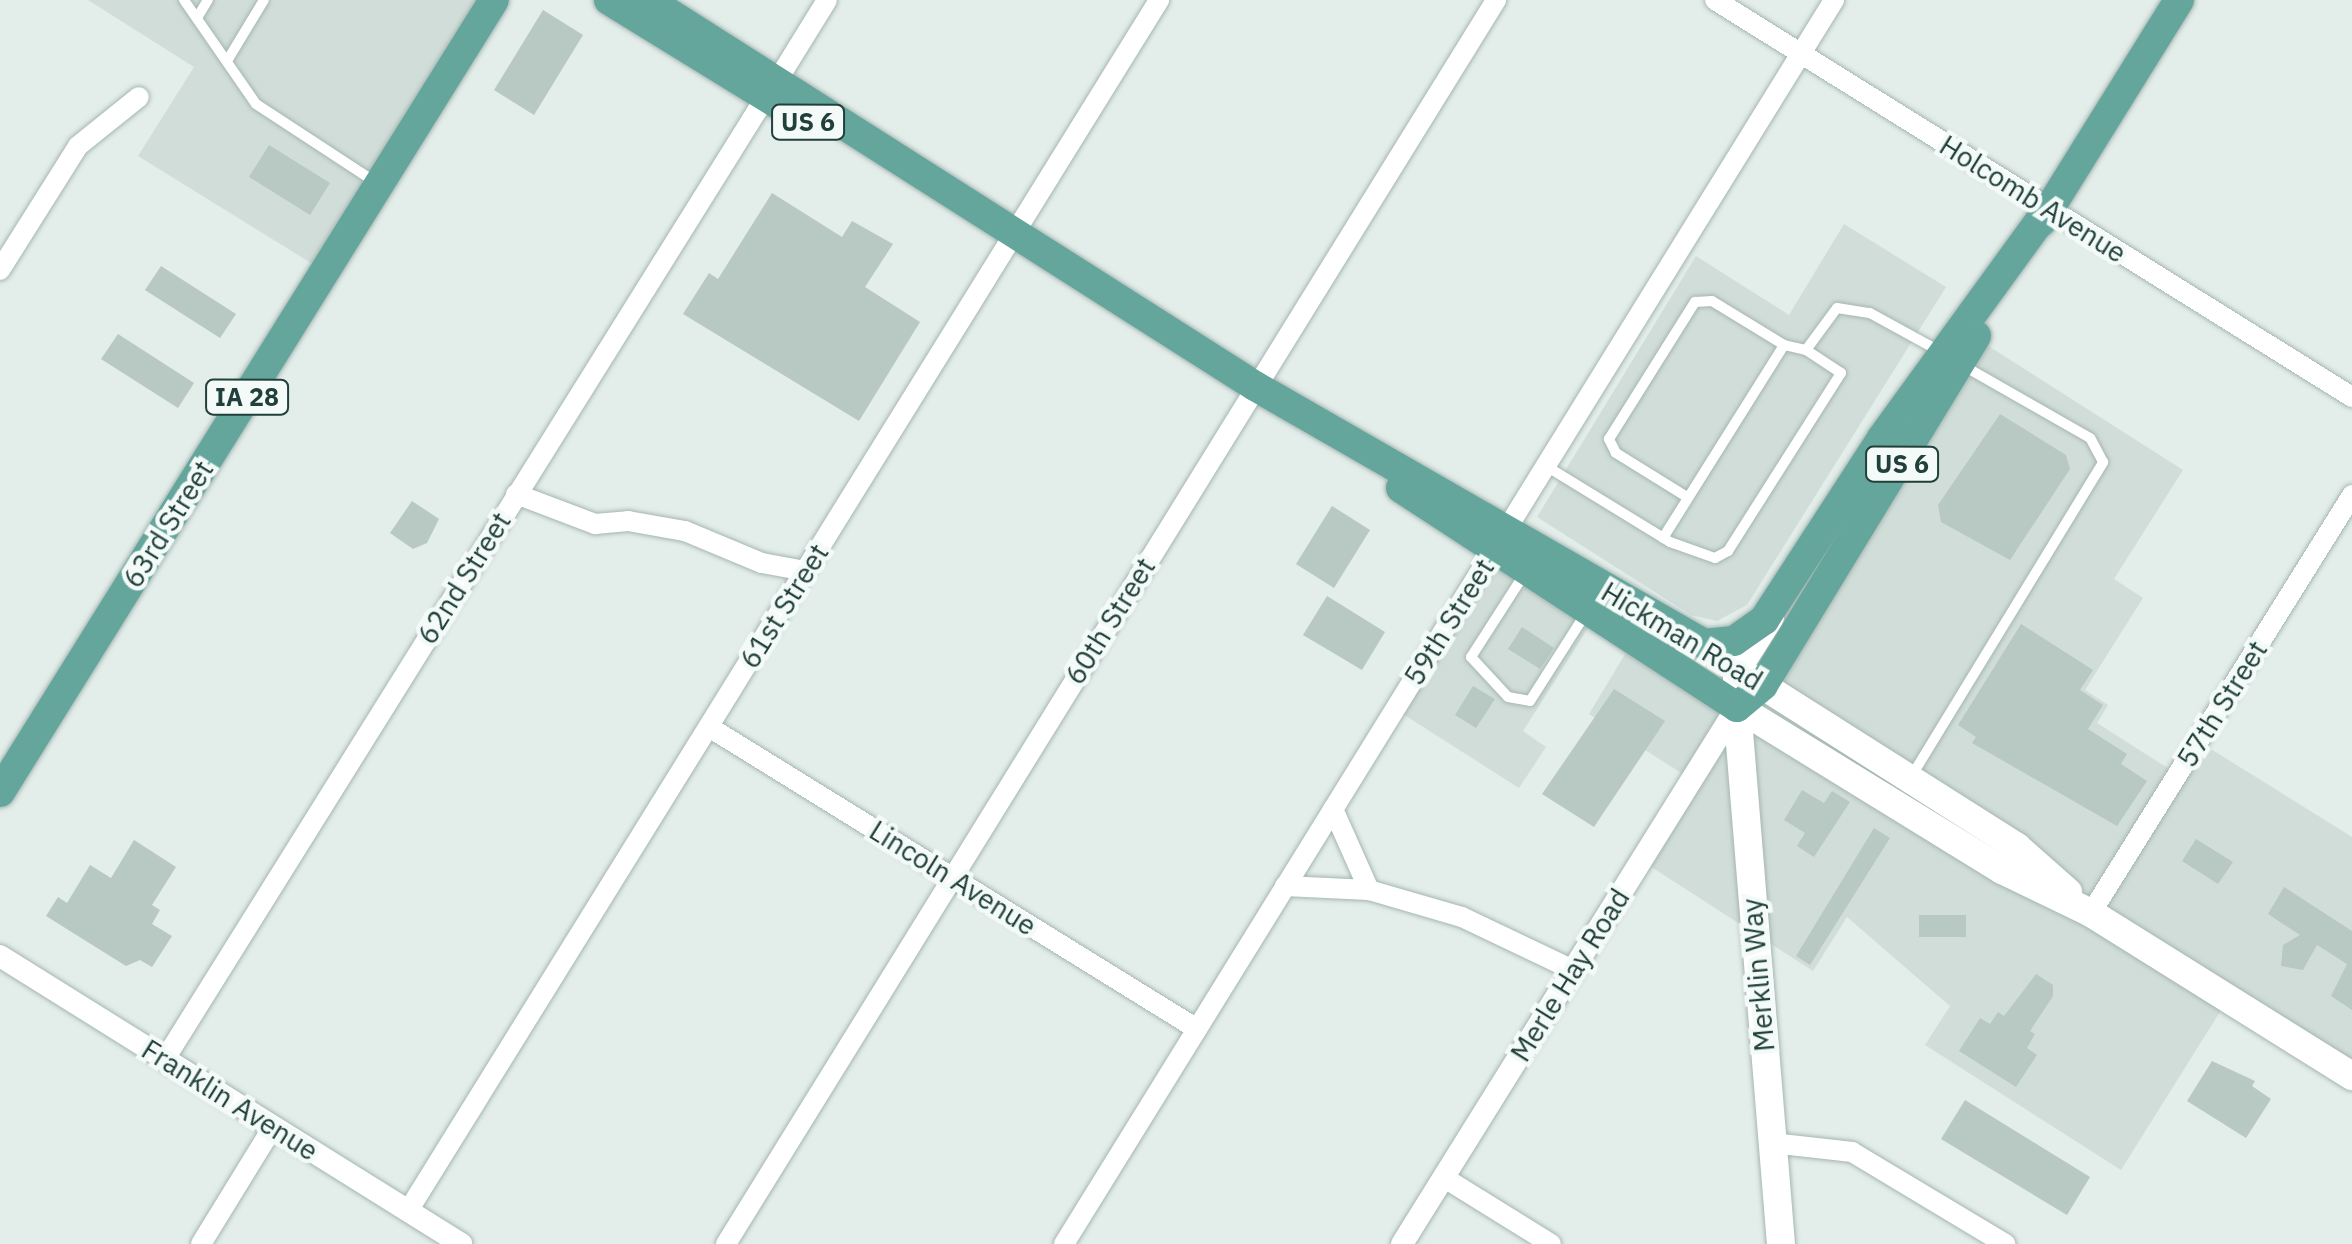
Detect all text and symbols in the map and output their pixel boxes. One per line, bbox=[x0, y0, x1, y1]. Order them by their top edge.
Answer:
road number: US 6 bbox=[770, 102, 846, 142]
street label: Holcomb Avenue bbox=[1934, 128, 2132, 270]
road number: IA 28 bbox=[204, 377, 290, 417]
road number: US 6 bbox=[1864, 444, 1940, 484]
street label: 63rd Street bbox=[116, 454, 220, 594]
street label: 62nd Street bbox=[410, 506, 518, 650]
street label: 61st Street bbox=[733, 538, 835, 674]
street label: 60th Street bbox=[1058, 552, 1162, 690]
street label: 59th Street bbox=[1397, 553, 1501, 691]
street label: Hickman Road bbox=[1595, 575, 1769, 697]
street label: 57th Street bbox=[2170, 635, 2274, 773]
street label: Lincoln Avenue bbox=[863, 813, 1043, 943]
street label: Merle Hay Road bbox=[1503, 882, 1637, 1068]
street label: Merklin Way bbox=[1735, 897, 1781, 1053]
street label: Franklin Avenue bbox=[136, 1032, 324, 1168]

